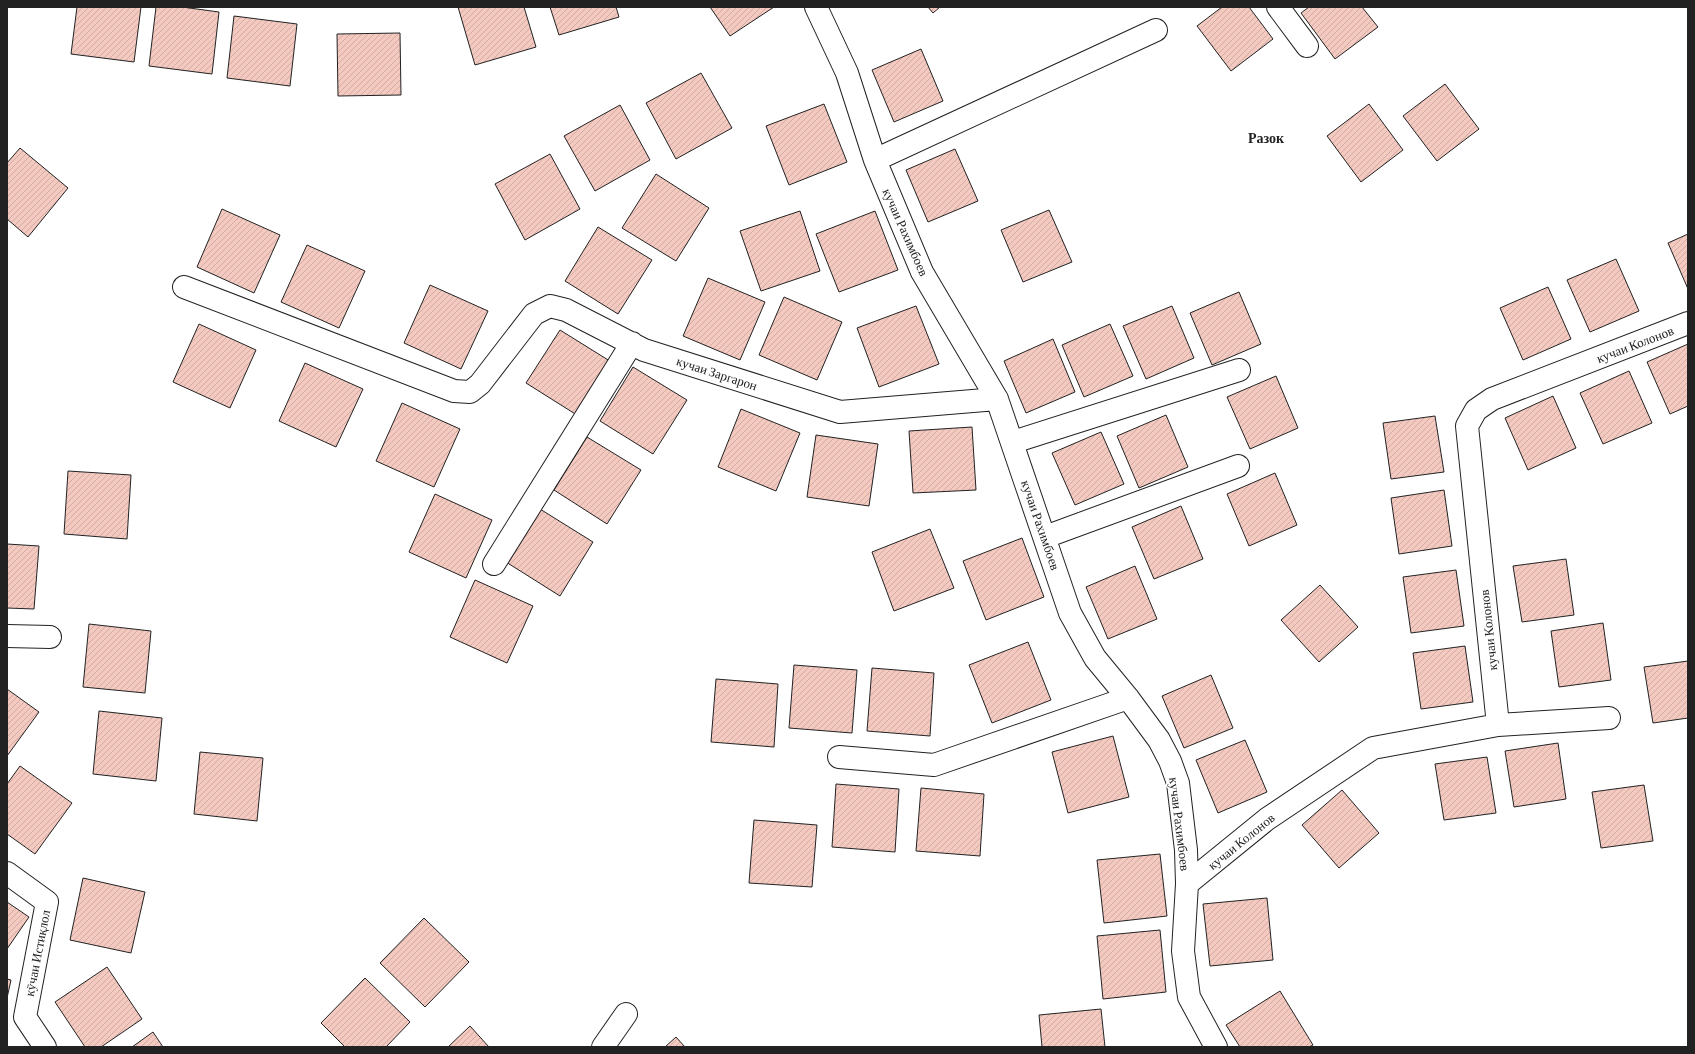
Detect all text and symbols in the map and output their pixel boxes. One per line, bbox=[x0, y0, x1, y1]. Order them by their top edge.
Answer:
district label: Разок bbox=[1248, 130, 1285, 146]
street label: кучаи Рахимбоев bbox=[880, 186, 932, 278]
street label: кучаи Колонов bbox=[1595, 323, 1676, 366]
street label: кучаи Заргарон bbox=[674, 353, 759, 394]
street label: кучаи Рахимбоев bbox=[1018, 478, 1063, 572]
street label: кучаи Колонов bbox=[1477, 589, 1500, 671]
street label: кучаи Рахимбоев bbox=[1166, 776, 1193, 872]
street label: кучаи Колонов bbox=[1205, 810, 1278, 873]
street label: кӯчаи Истиқлол bbox=[22, 908, 53, 998]

